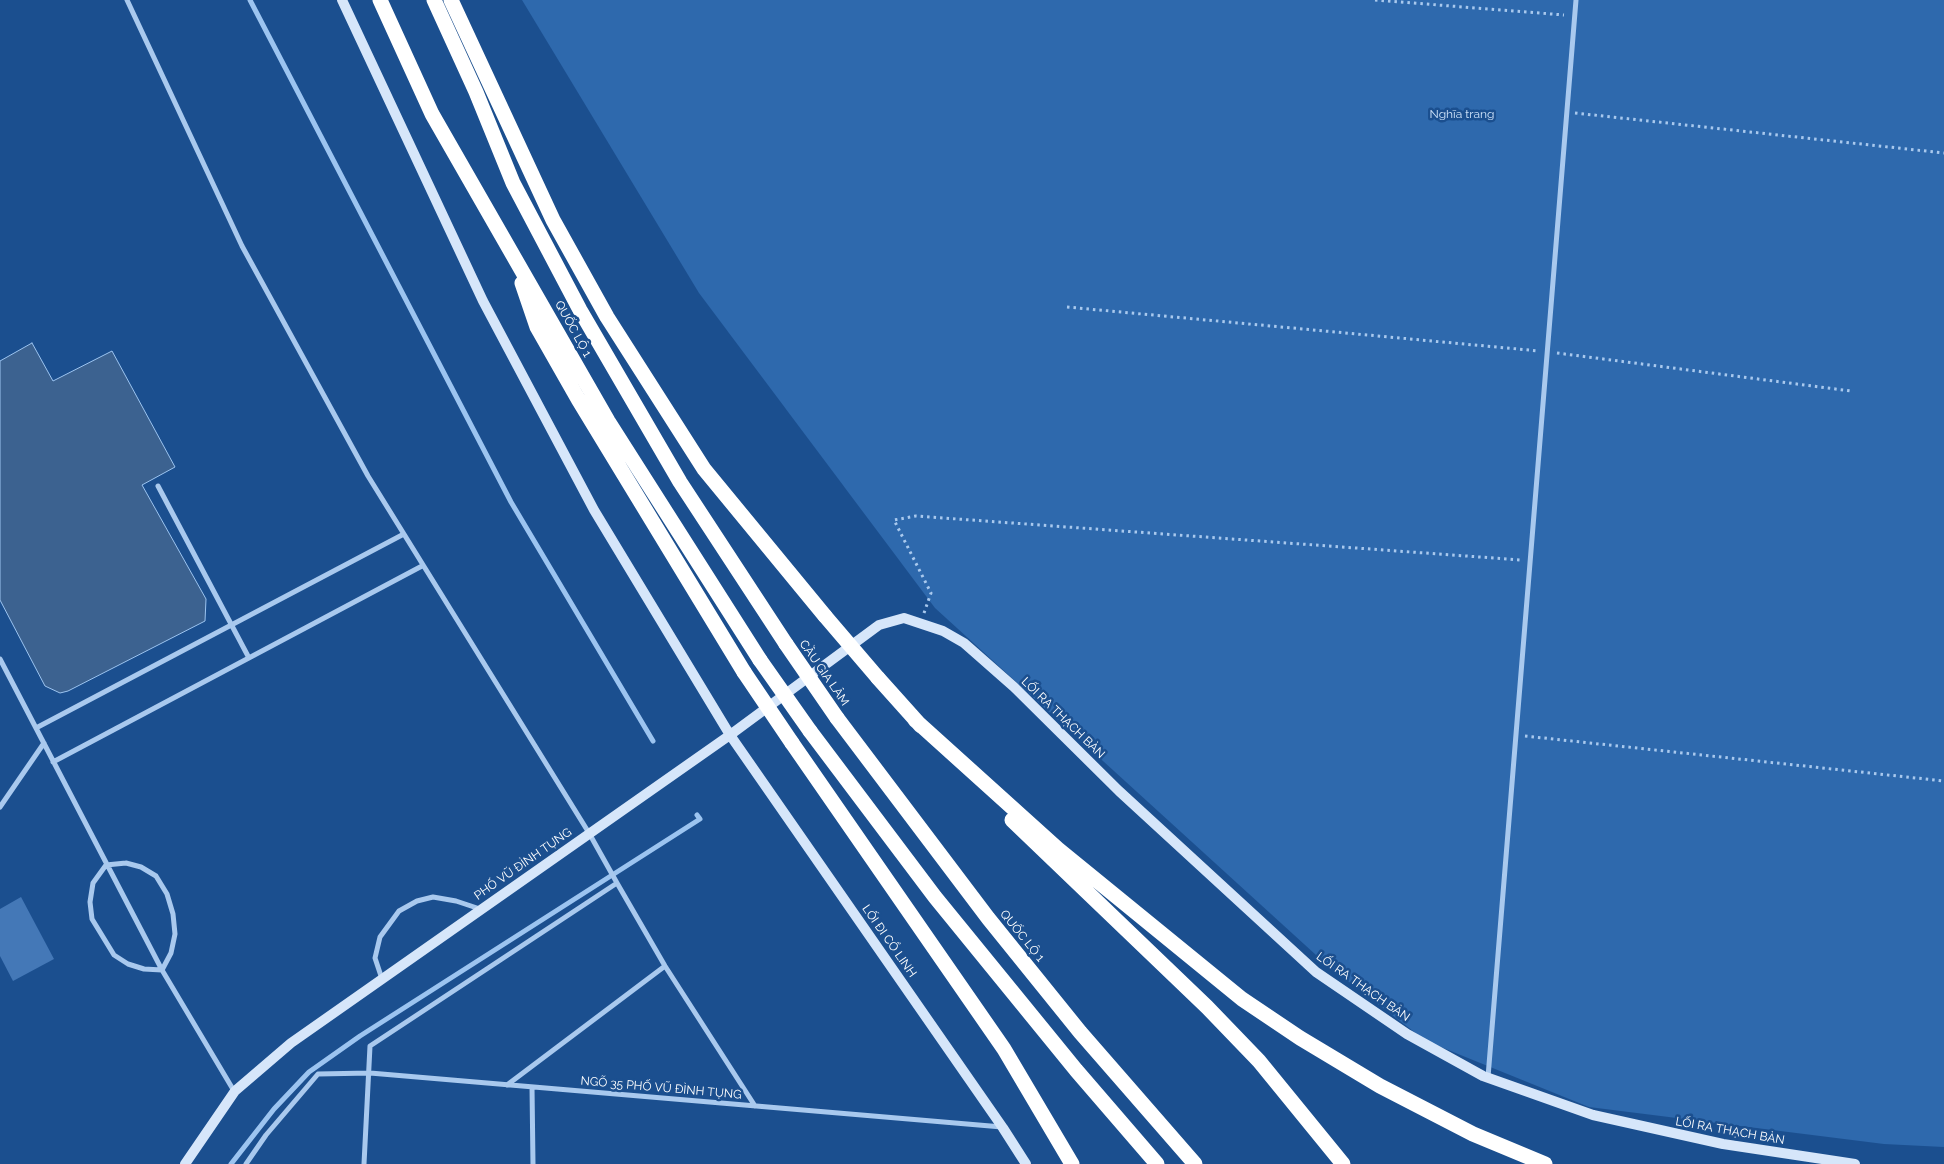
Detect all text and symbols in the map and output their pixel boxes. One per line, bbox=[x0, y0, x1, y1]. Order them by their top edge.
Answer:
park label: Nghĩa trang bbox=[1430, 107, 1494, 121]
street label: QUỐC LỘ 1 bbox=[552, 298, 594, 360]
street label: CẦU GIA LÂM bbox=[796, 637, 852, 709]
street label: LỐI RA THẠCH BÀN bbox=[1018, 674, 1108, 762]
street label: PHỐ VŨ ĐÌNH TỤNG bbox=[471, 825, 575, 903]
street label: LỐI ĐI CỔ LINH bbox=[859, 902, 919, 980]
street label: QUỐC LỘ 1 bbox=[997, 907, 1047, 965]
street label: LỐI RA THẠCH BÀN bbox=[1314, 949, 1412, 1025]
street label: NGÕ 35 PHỐ VŨ ĐÌNH TỤNG bbox=[580, 1074, 742, 1102]
street label: LỐI RA THẠCH BÀN bbox=[1674, 1114, 1786, 1148]

